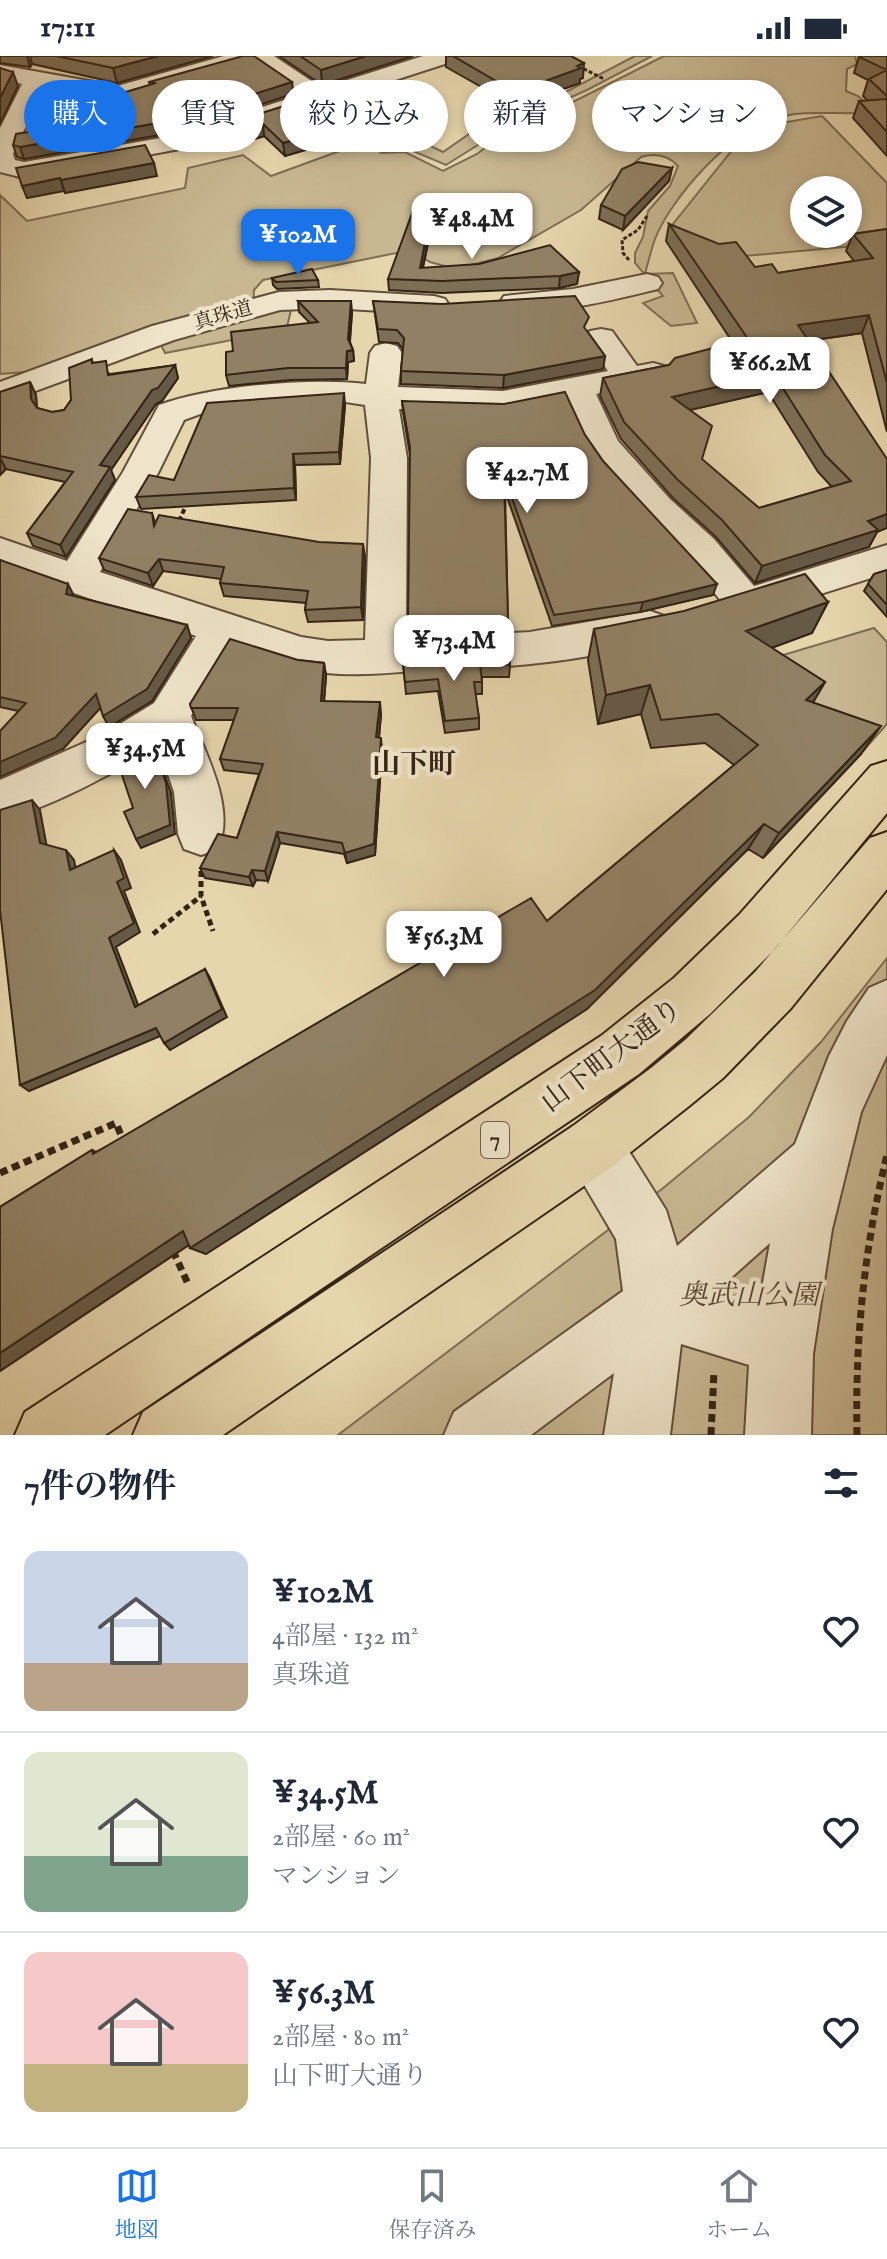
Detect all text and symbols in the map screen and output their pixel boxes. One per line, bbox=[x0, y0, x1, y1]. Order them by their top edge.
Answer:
text: 17:11 bbox=[40, 9, 95, 47]
chip: 購入 bbox=[24, 80, 136, 152]
chip: 賃貸 bbox=[152, 80, 264, 152]
chip: 絞り込み bbox=[280, 80, 448, 152]
chip: 新着 bbox=[464, 80, 576, 152]
chip: マンション bbox=[592, 80, 787, 152]
map controls bbox=[790, 176, 862, 248]
button: layers bbox=[790, 176, 862, 248]
pin: ¥48.4M bbox=[407, 193, 537, 261]
text: ¥48.4M bbox=[430, 202, 514, 235]
pin: ¥102M bbox=[242, 209, 354, 277]
text: ¥102M bbox=[259, 218, 337, 251]
street label: 真珠道 bbox=[191, 296, 255, 336]
pin: ¥66.2M bbox=[705, 337, 835, 405]
text: ¥66.2M bbox=[728, 346, 812, 379]
pin: ¥42.7M bbox=[462, 447, 592, 515]
text: ¥42.7M bbox=[485, 456, 569, 489]
pin: ¥73.4M bbox=[389, 615, 519, 683]
text: ¥73.4M bbox=[412, 624, 496, 657]
pin: ¥34.5M bbox=[80, 723, 210, 791]
text: ¥34.5M bbox=[104, 732, 186, 765]
district label: 山下町 bbox=[372, 748, 456, 783]
pin: ¥56.3M bbox=[379, 911, 509, 979]
text: ¥56.3M bbox=[404, 920, 484, 953]
street label: 山下町大通り bbox=[534, 991, 690, 1121]
road number: 7 bbox=[481, 1122, 509, 1158]
park label: 奥武山公園 bbox=[679, 1279, 823, 1314]
icon: filters bbox=[819, 1461, 863, 1505]
text: 7件の物件 bbox=[24, 1466, 176, 1509]
text: ¥102M bbox=[272, 1571, 374, 1614]
icon: home bbox=[88, 1583, 184, 1679]
icon: heart bbox=[819, 1609, 863, 1653]
text: 4部屋 · 132 m² bbox=[272, 1620, 418, 1653]
text: 真珠道 bbox=[272, 1659, 350, 1692]
text: ¥34.5M bbox=[272, 1772, 379, 1815]
icon: home bbox=[88, 1784, 184, 1880]
icon: heart bbox=[819, 1810, 863, 1854]
text: 2部屋 · 60 m² bbox=[272, 1821, 410, 1854]
text: マンション bbox=[272, 1860, 401, 1893]
text: ¥56.3M bbox=[272, 1972, 375, 2015]
icon: home bbox=[88, 1984, 184, 2080]
icon: heart bbox=[819, 2010, 863, 2054]
text: 2部屋 · 80 m² bbox=[272, 2021, 409, 2054]
text: 山下町大通り bbox=[272, 2060, 428, 2093]
tab: 地図 bbox=[115, 2164, 159, 2245]
tab: 保存済み bbox=[388, 2164, 476, 2245]
tab: ホーム bbox=[706, 2164, 772, 2245]

